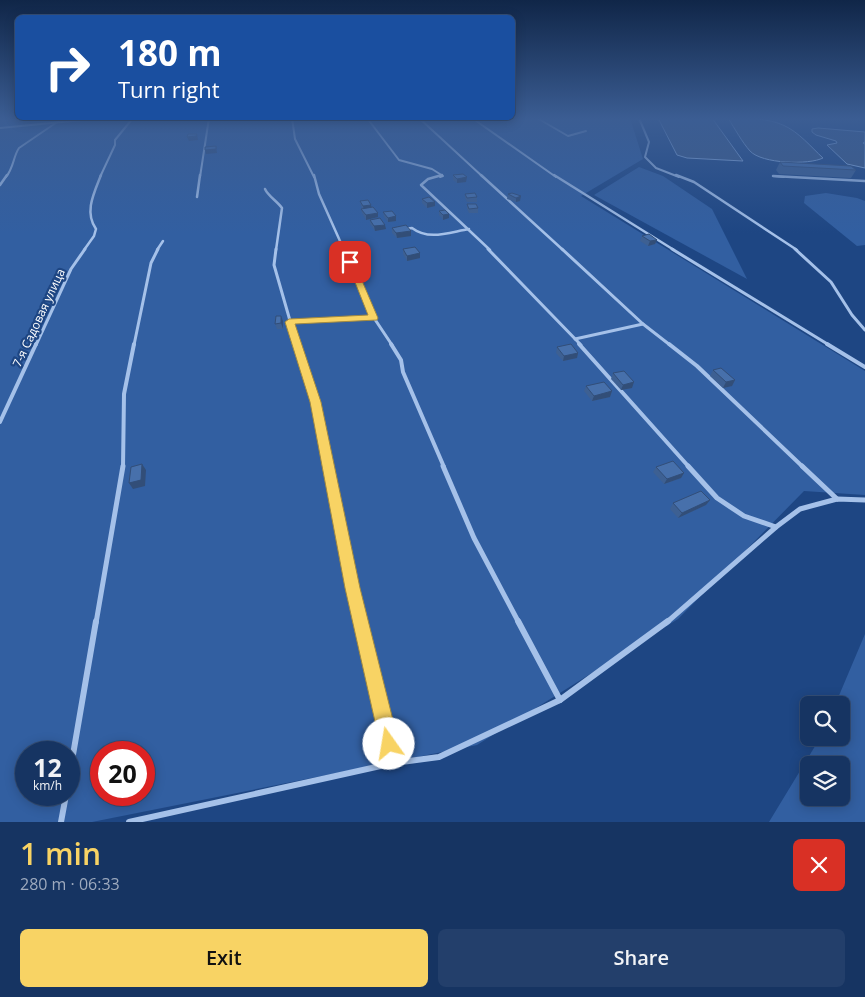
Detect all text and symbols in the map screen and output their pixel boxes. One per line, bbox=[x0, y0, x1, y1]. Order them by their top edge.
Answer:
text: 180 m bbox=[118, 29, 222, 76]
icon: right bbox=[35, 35, 100, 100]
text: Turn right bbox=[118, 74, 220, 104]
pin bbox=[329, 241, 371, 283]
icon: arrive bbox=[336, 248, 364, 276]
street label: 7-я Садовая улица bbox=[8, 266, 69, 370]
map controls bbox=[800, 696, 850, 806]
button: search bbox=[800, 696, 850, 746]
position arrow bbox=[362, 717, 414, 769]
speed limit sign: 20 bbox=[90, 741, 155, 806]
text: 12 bbox=[33, 750, 62, 784]
button: layers bbox=[800, 756, 850, 806]
text: km/h bbox=[33, 777, 62, 794]
text: 1 min bbox=[20, 833, 101, 874]
button: close bbox=[793, 839, 845, 891]
text: 280 m · 06:33 bbox=[20, 873, 120, 895]
button: Exit bbox=[20, 929, 428, 987]
button: Share bbox=[438, 929, 845, 987]

